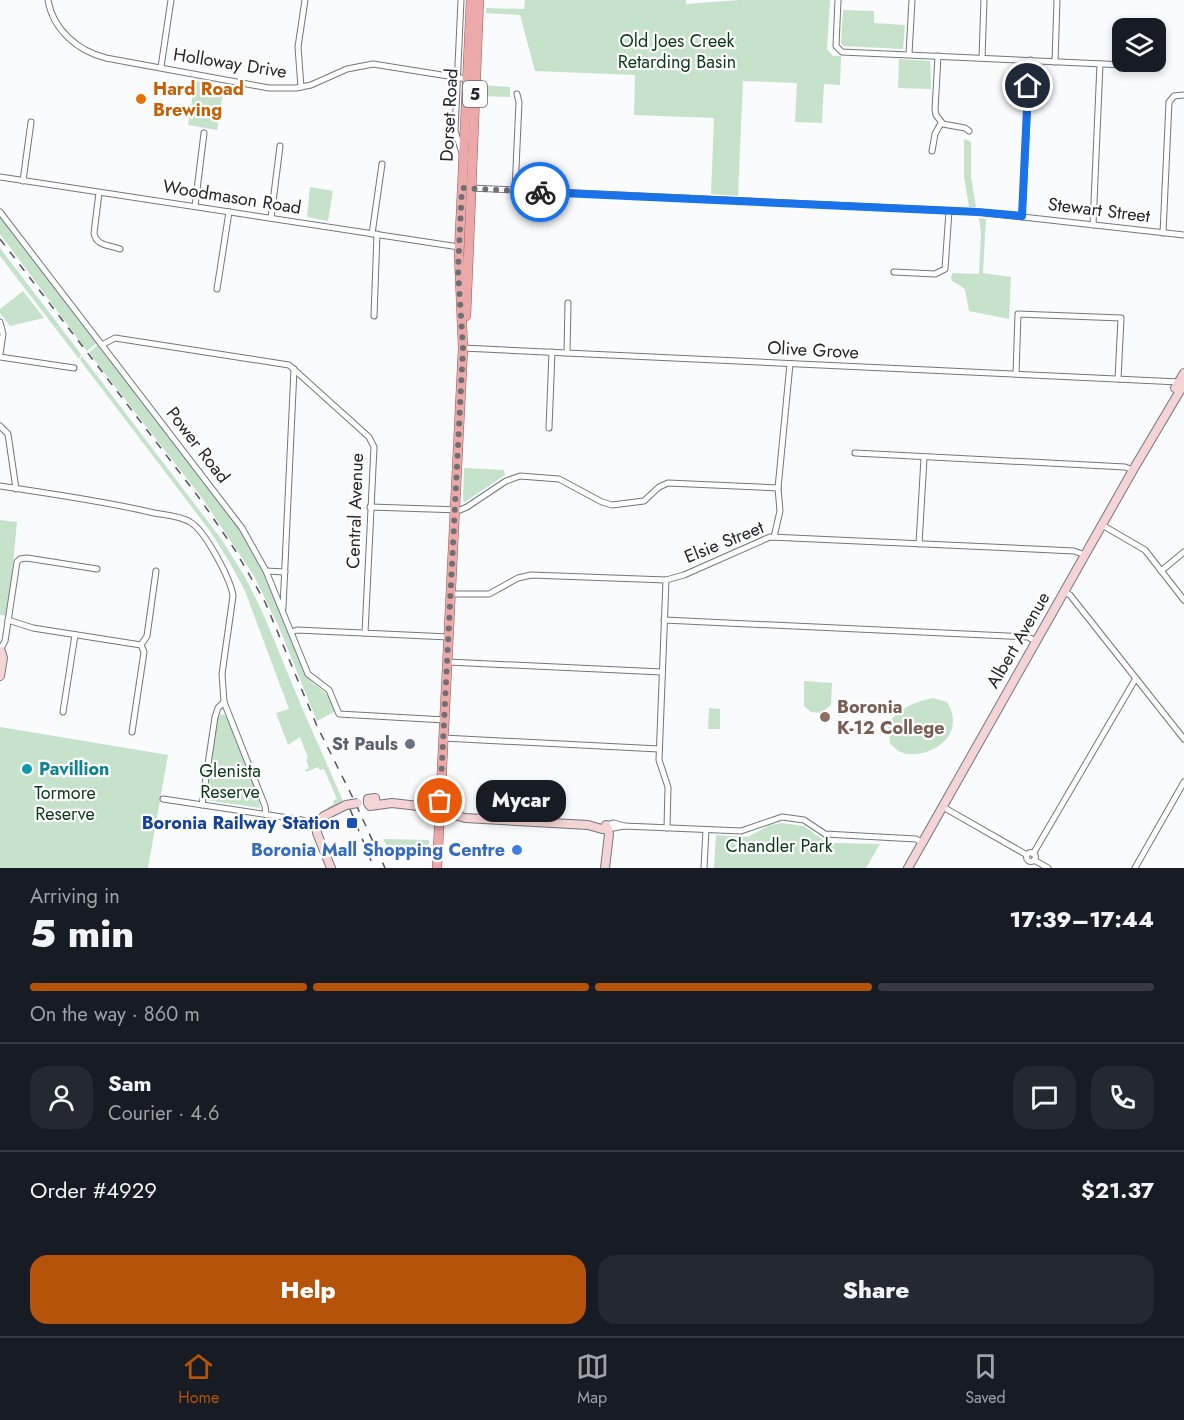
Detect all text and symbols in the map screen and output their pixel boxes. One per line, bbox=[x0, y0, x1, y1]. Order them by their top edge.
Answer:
map controls bbox=[1112, 18, 1166, 72]
button: layers bbox=[1112, 18, 1166, 72]
park label: Old Joes Creek Retarding Basin bbox=[618, 28, 736, 75]
street label: Holloway Drive bbox=[171, 41, 289, 85]
pin bbox=[1002, 60, 1053, 111]
street label: Dorset Road bbox=[434, 68, 464, 162]
icon: home bbox=[1011, 69, 1044, 102]
place label: Hard Road Brewing bbox=[153, 76, 244, 123]
road number: 5 bbox=[463, 81, 487, 107]
marker: Hard Road Brewing bbox=[134, 92, 148, 106]
courier bbox=[510, 162, 570, 222]
street label: Woodmason Road bbox=[161, 173, 303, 221]
icon: bike bbox=[524, 176, 557, 209]
street label: Stewart Street bbox=[1046, 191, 1152, 229]
street label: Olive Grove bbox=[767, 335, 859, 365]
street label: Power Road bbox=[160, 401, 236, 489]
street label: Central Avenue bbox=[340, 453, 370, 569]
street label: Elsie Street bbox=[680, 514, 768, 570]
street label: Albert Avenue bbox=[980, 587, 1056, 693]
place label: Boronia K-12 College bbox=[837, 694, 945, 741]
marker: Boronia K-12 College bbox=[818, 710, 832, 724]
place label: St Pauls bbox=[332, 731, 398, 757]
marker: St Pauls bbox=[403, 737, 417, 751]
place label: Pavillion bbox=[39, 756, 109, 782]
park label: Glenista Reserve bbox=[199, 758, 261, 805]
marker: Pavillion bbox=[20, 762, 34, 776]
pin bbox=[414, 775, 465, 826]
park label: Tormore Reserve bbox=[34, 780, 96, 827]
callout: Mycar bbox=[476, 780, 566, 822]
icon: bag bbox=[423, 784, 456, 817]
text: Mycar bbox=[492, 786, 550, 815]
place label: Boronia Railway Station bbox=[142, 810, 340, 836]
marker: Boronia Railway Station bbox=[345, 816, 359, 830]
park label: Chandler Park bbox=[725, 833, 833, 859]
place label: Boronia Mall Shopping Centre bbox=[251, 837, 505, 863]
marker: Boronia Mall Shopping Centre bbox=[510, 843, 524, 857]
text: Arriving in bbox=[30, 882, 120, 911]
text: 17:39–17:44 bbox=[1010, 903, 1154, 935]
text: 5 min bbox=[30, 905, 134, 962]
text: On the way · 860 m bbox=[30, 1000, 200, 1029]
button: person bbox=[30, 1066, 93, 1129]
button: chat bbox=[1013, 1066, 1076, 1129]
button: phone bbox=[1091, 1066, 1154, 1129]
text: Sam bbox=[108, 1067, 152, 1099]
text: Courier · 4.6 bbox=[108, 1099, 220, 1128]
text: Order #4929 bbox=[30, 1174, 157, 1206]
text: $21.37 bbox=[1081, 1174, 1154, 1206]
button: Help bbox=[30, 1255, 586, 1324]
button: Share bbox=[598, 1255, 1154, 1324]
tab: Home bbox=[178, 1350, 219, 1409]
tab: Map bbox=[576, 1350, 609, 1409]
tab: Saved bbox=[965, 1350, 1006, 1409]

